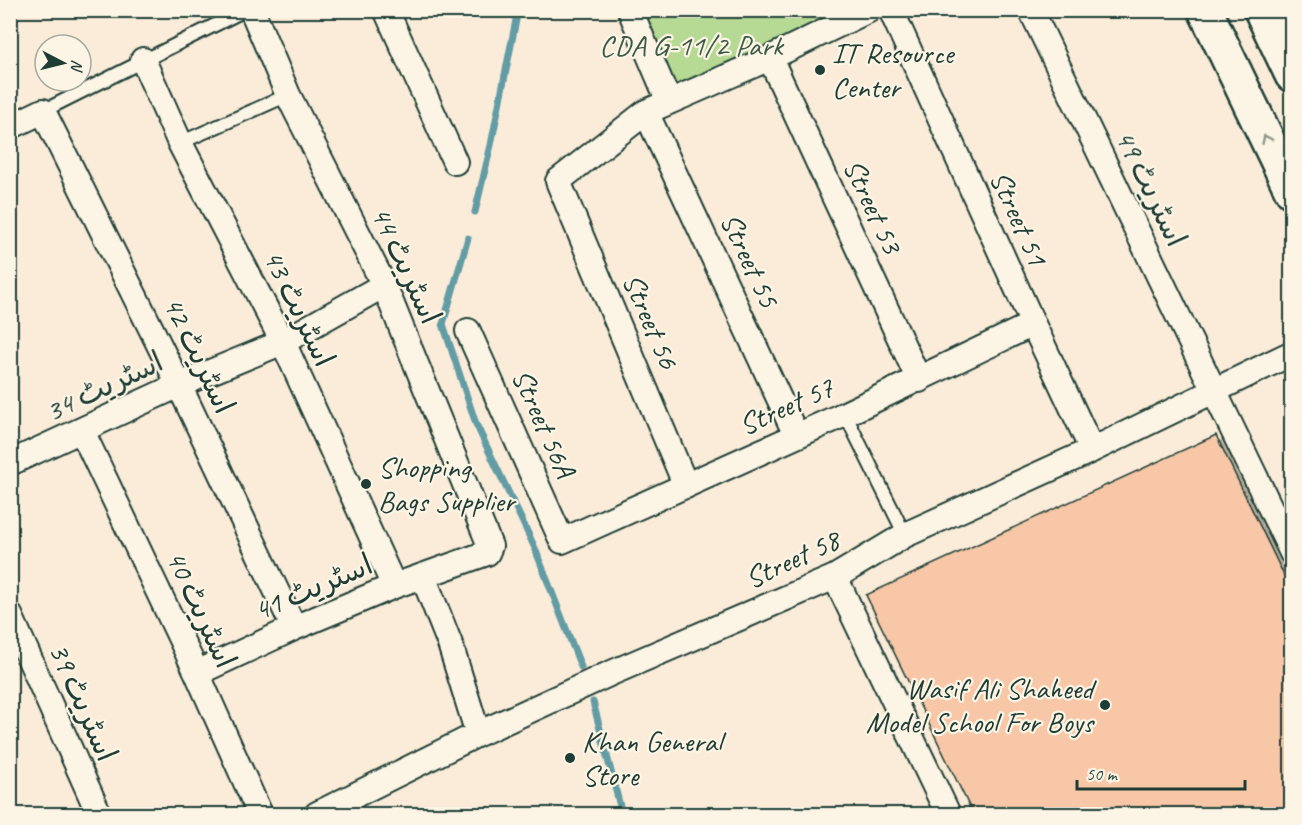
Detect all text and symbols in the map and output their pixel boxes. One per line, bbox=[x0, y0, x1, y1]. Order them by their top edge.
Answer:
park label: CDA G-11/2 Park bbox=[599, 26, 785, 64]
north arrow bbox=[33, 33, 93, 93]
place label: IT Resource Center bbox=[832, 34, 956, 106]
text: N bbox=[66, 59, 87, 74]
marker: IT Resource Center bbox=[813, 63, 827, 77]
street label: اسٹریٹ 49 bbox=[1106, 123, 1196, 253]
one-way arrow bbox=[1262, 134, 1274, 145]
street label: Street 53 bbox=[835, 153, 912, 261]
street label: Street 51 bbox=[981, 165, 1057, 273]
street label: اسٹریٹ 44 bbox=[362, 200, 450, 330]
street label: Street 55 bbox=[712, 207, 789, 315]
street label: اسٹریٹ 43 bbox=[254, 243, 344, 373]
street label: Street 56 bbox=[614, 268, 689, 376]
street label: اسٹریٹ 42 bbox=[154, 290, 244, 420]
street label: اسٹریٹ 34 bbox=[39, 342, 169, 430]
street label: Street 56A bbox=[503, 363, 585, 485]
street label: Street 57 bbox=[733, 368, 841, 444]
place label: Shopping Bags Supplier bbox=[378, 448, 517, 520]
marker: Shopping Bags Supplier bbox=[359, 477, 373, 491]
street label: Street 58 bbox=[739, 520, 847, 597]
street label: اسٹریٹ 40 bbox=[157, 544, 245, 674]
street label: اسٹریٹ 41 bbox=[248, 545, 378, 629]
street label: اسٹریٹ 39 bbox=[40, 637, 126, 767]
place label: Wasif Ali Shaheed Model School For Boys bbox=[866, 669, 1097, 741]
marker: Wasif Ali Shaheed Model School For Boys bbox=[1098, 698, 1112, 712]
place label: Khan General Store bbox=[582, 722, 727, 794]
marker: Khan General Store bbox=[563, 751, 577, 765]
scale bar bbox=[1077, 753, 1245, 791]
text: 50 m bbox=[1086, 763, 1119, 785]

